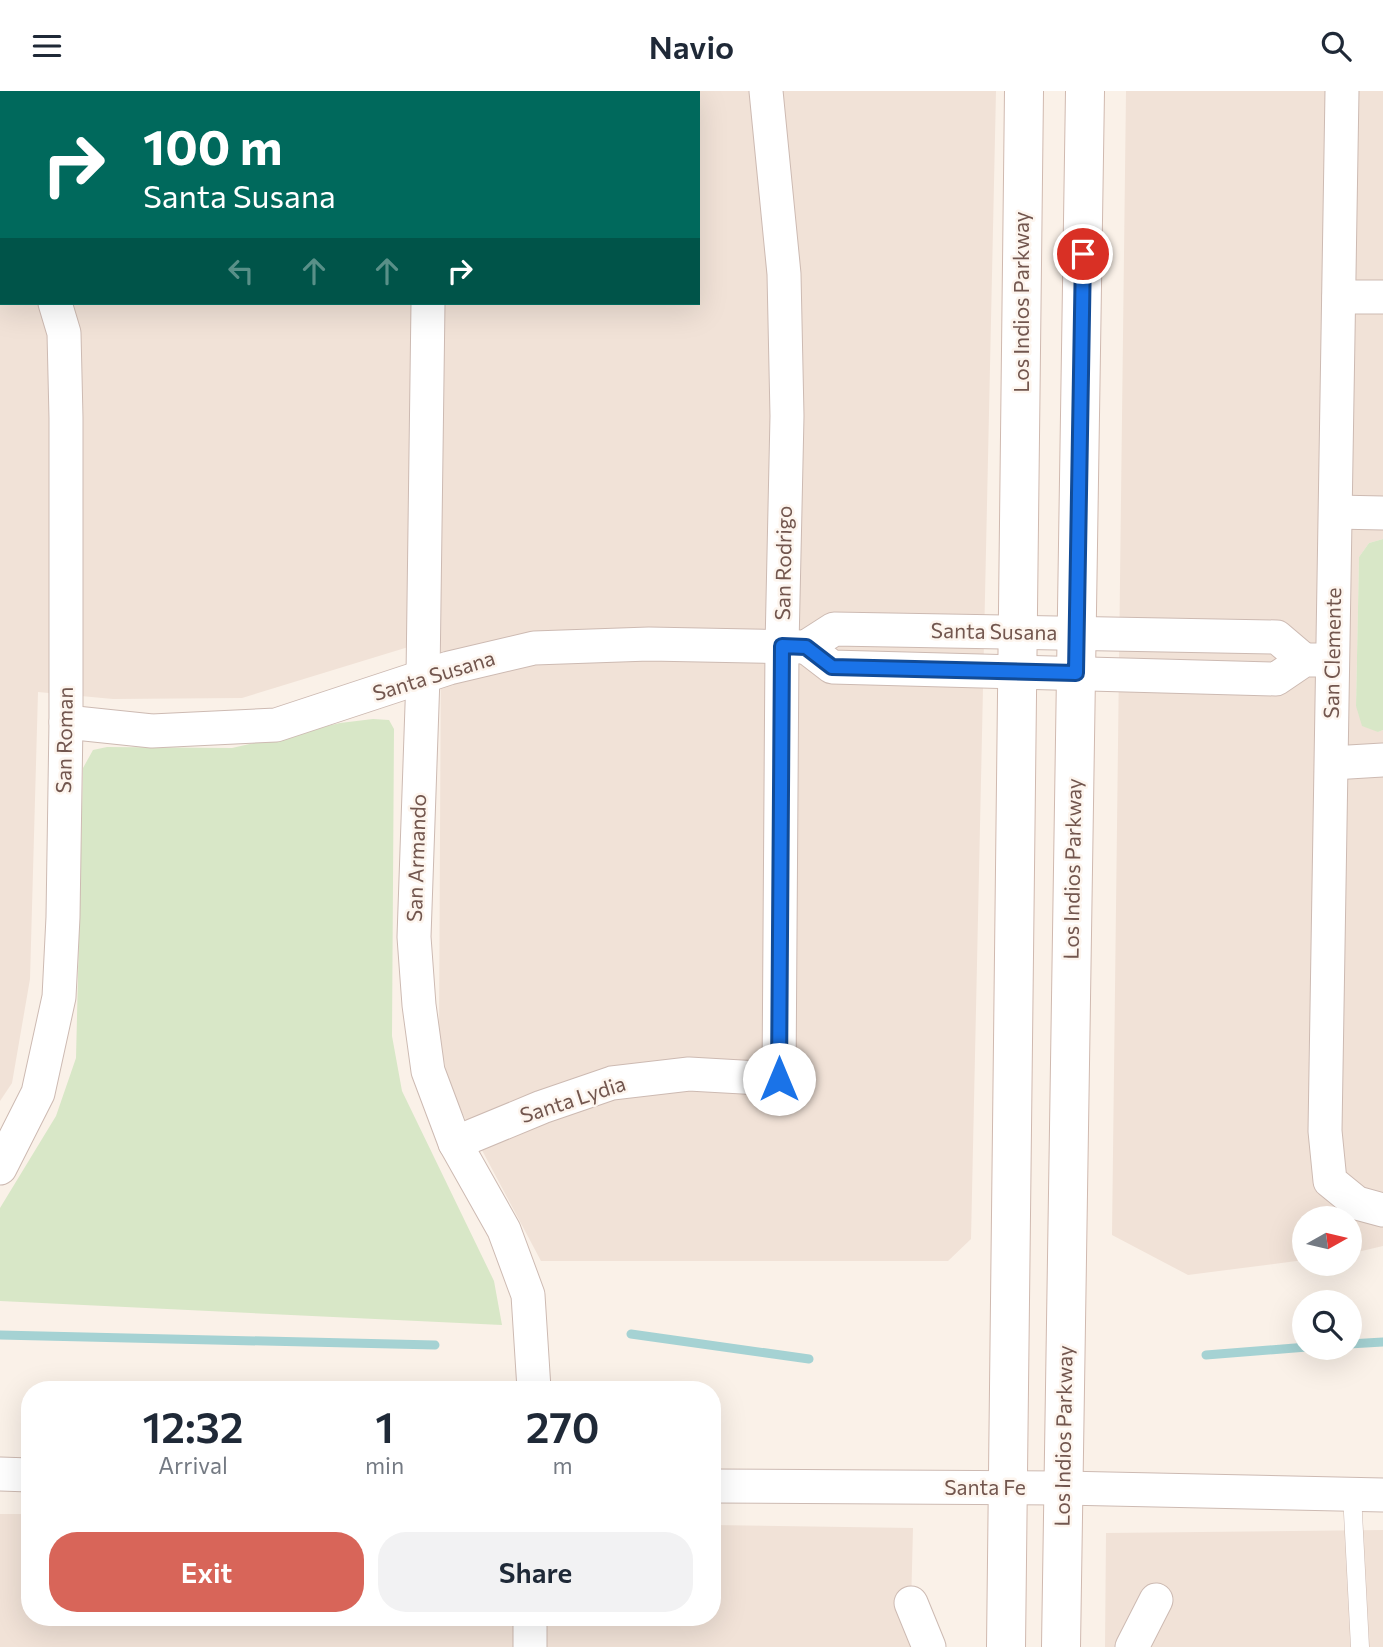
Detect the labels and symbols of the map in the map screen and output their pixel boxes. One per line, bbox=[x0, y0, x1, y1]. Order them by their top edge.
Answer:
street label: Los Indios Parkway bbox=[1008, 211, 1033, 393]
pin bbox=[1053, 224, 1113, 284]
street label: San Rodrigo bbox=[769, 505, 796, 621]
street label: San Clemente bbox=[1318, 587, 1345, 719]
street label: Santa Susana bbox=[931, 617, 1058, 644]
street label: Santa Susana bbox=[369, 644, 498, 705]
street label: San Roman bbox=[50, 686, 77, 793]
street label: Los Indios Parkway bbox=[1057, 778, 1086, 960]
street label: San Armando bbox=[401, 793, 430, 922]
position arrow bbox=[742, 1042, 816, 1116]
street label: Santa Lydia bbox=[517, 1070, 628, 1127]
north arrow bbox=[1292, 1206, 1362, 1276]
street label: Los Indios Parkway bbox=[1048, 1345, 1077, 1527]
street label: Santa Fe bbox=[944, 1474, 1026, 1499]

